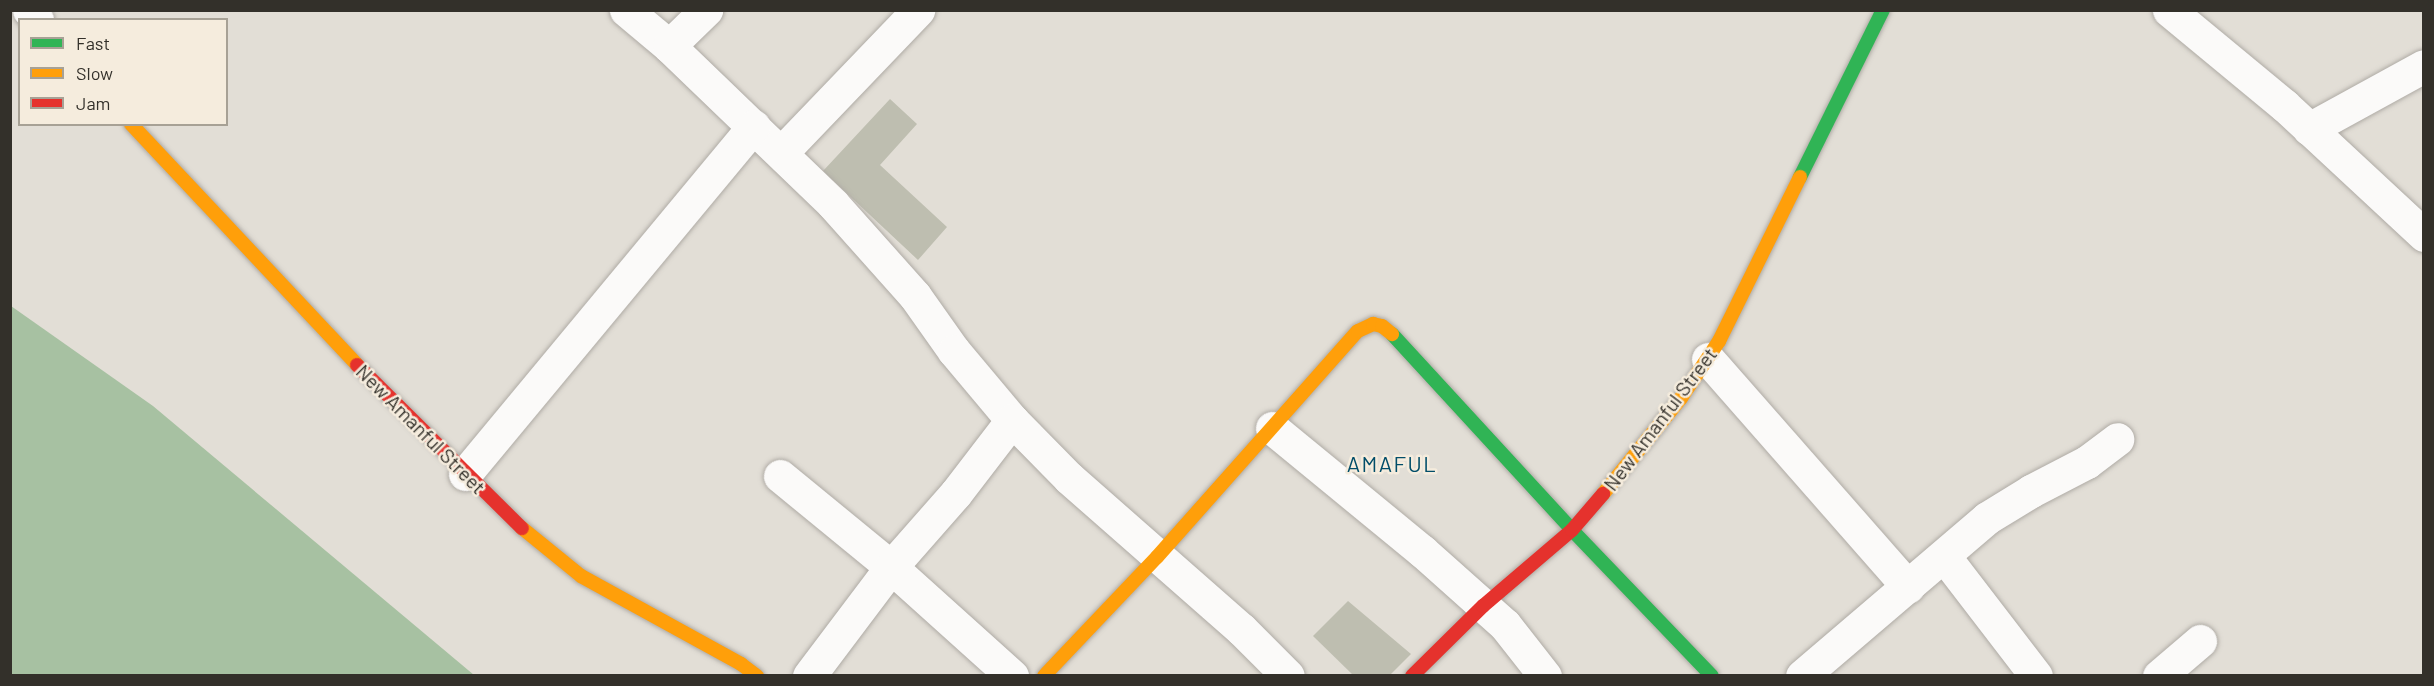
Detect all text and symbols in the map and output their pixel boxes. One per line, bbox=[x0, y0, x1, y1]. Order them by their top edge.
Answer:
legend bbox=[18, 18, 228, 126]
text: Fast bbox=[76, 32, 110, 54]
text: Slow bbox=[76, 62, 113, 84]
text: Jam bbox=[76, 92, 110, 114]
street label: New Amanful Street bbox=[1598, 343, 1722, 495]
street label: New Amanful Street bbox=[351, 359, 491, 499]
district label: AMAFUL bbox=[1347, 451, 1437, 477]

